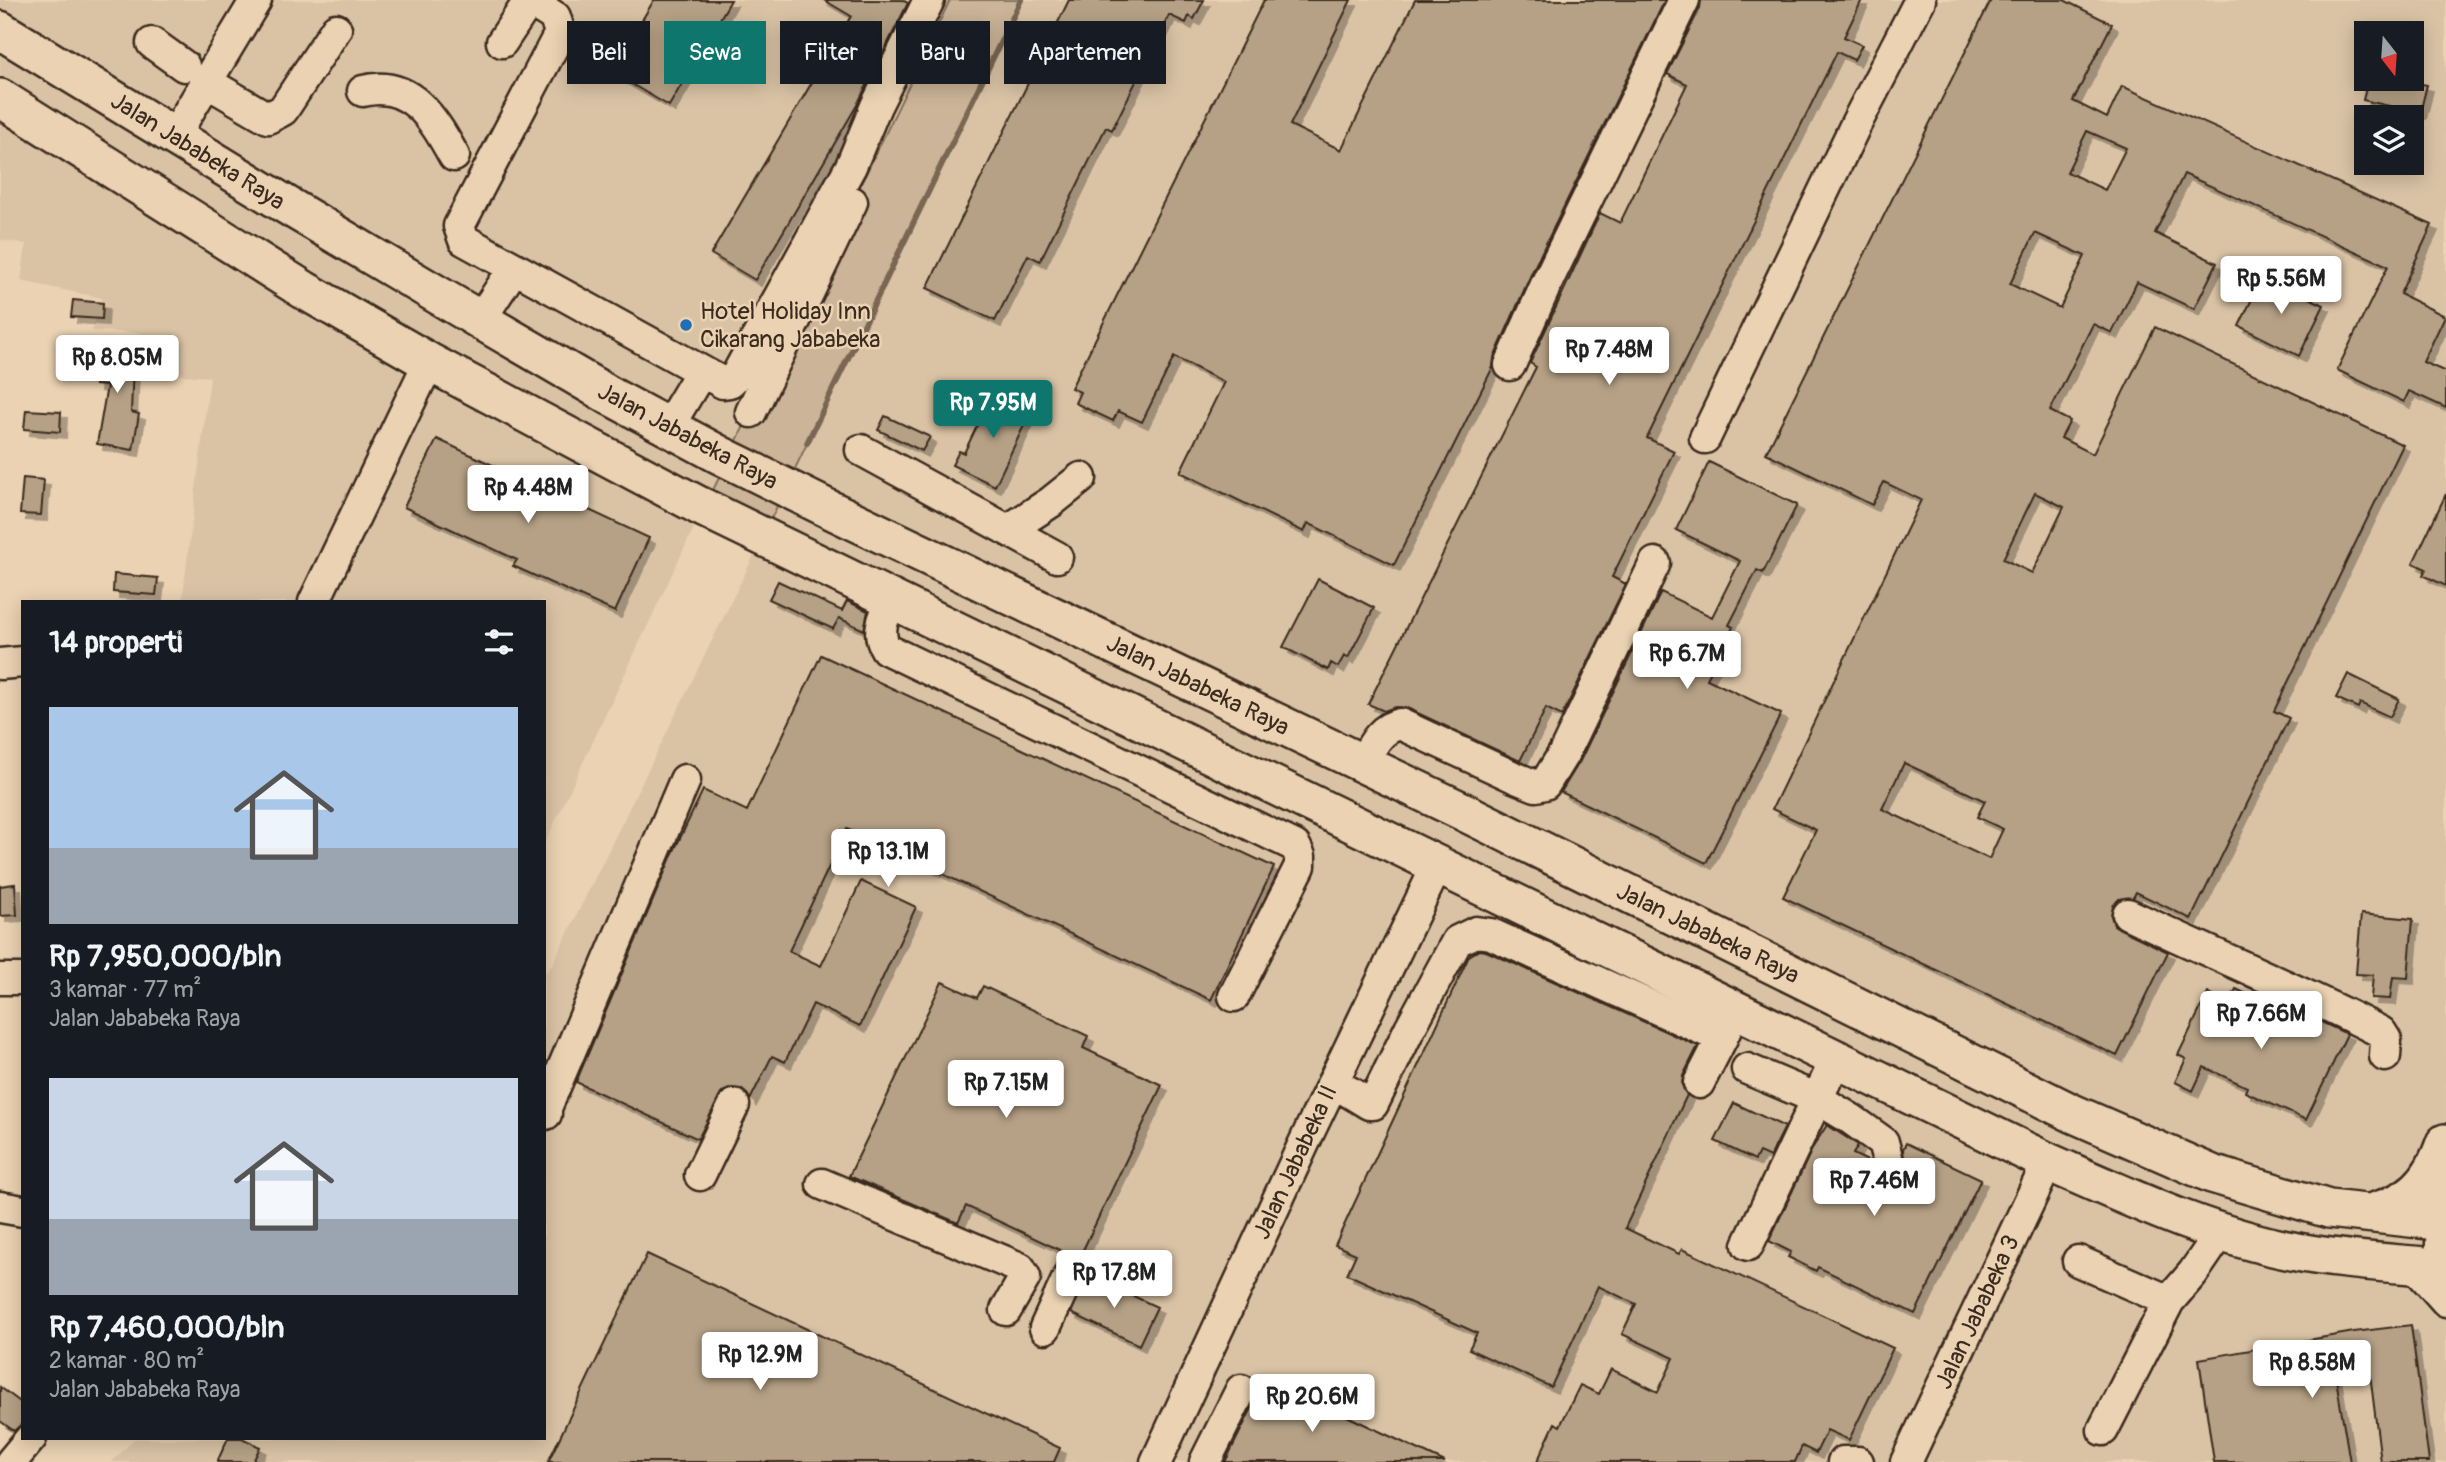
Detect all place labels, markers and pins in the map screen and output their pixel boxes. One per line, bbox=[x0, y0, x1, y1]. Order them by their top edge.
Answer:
pin: Rp 5.56M bbox=[2209, 256, 2353, 316]
place label: Hotel Holiday Inn Cikarang Jababeka bbox=[700, 297, 881, 354]
marker: Hotel Holiday Inn Cikarang Jababeka bbox=[678, 317, 694, 333]
pin: Rp 7.48M bbox=[1537, 328, 1681, 387]
pin: Rp 8.05M bbox=[45, 336, 189, 395]
pin: Rp 7.95M bbox=[921, 380, 1065, 440]
pin: Rp 4.48M bbox=[456, 466, 600, 525]
pin: Rp 6.7M bbox=[1622, 632, 1752, 691]
pin: Rp 13.1M bbox=[816, 830, 960, 889]
pin: Rp 7.66M bbox=[2189, 992, 2333, 1051]
pin: Rp 7.15M bbox=[934, 1060, 1078, 1120]
pin: Rp 7.46M bbox=[1802, 1158, 1946, 1218]
pin: Rp 17.8M bbox=[1042, 1250, 1186, 1310]
pin: Rp 12.9M bbox=[688, 1332, 832, 1392]
pin: Rp 8.58M bbox=[2240, 1340, 2384, 1400]
pin: Rp 20.6M bbox=[1240, 1374, 1384, 1434]

